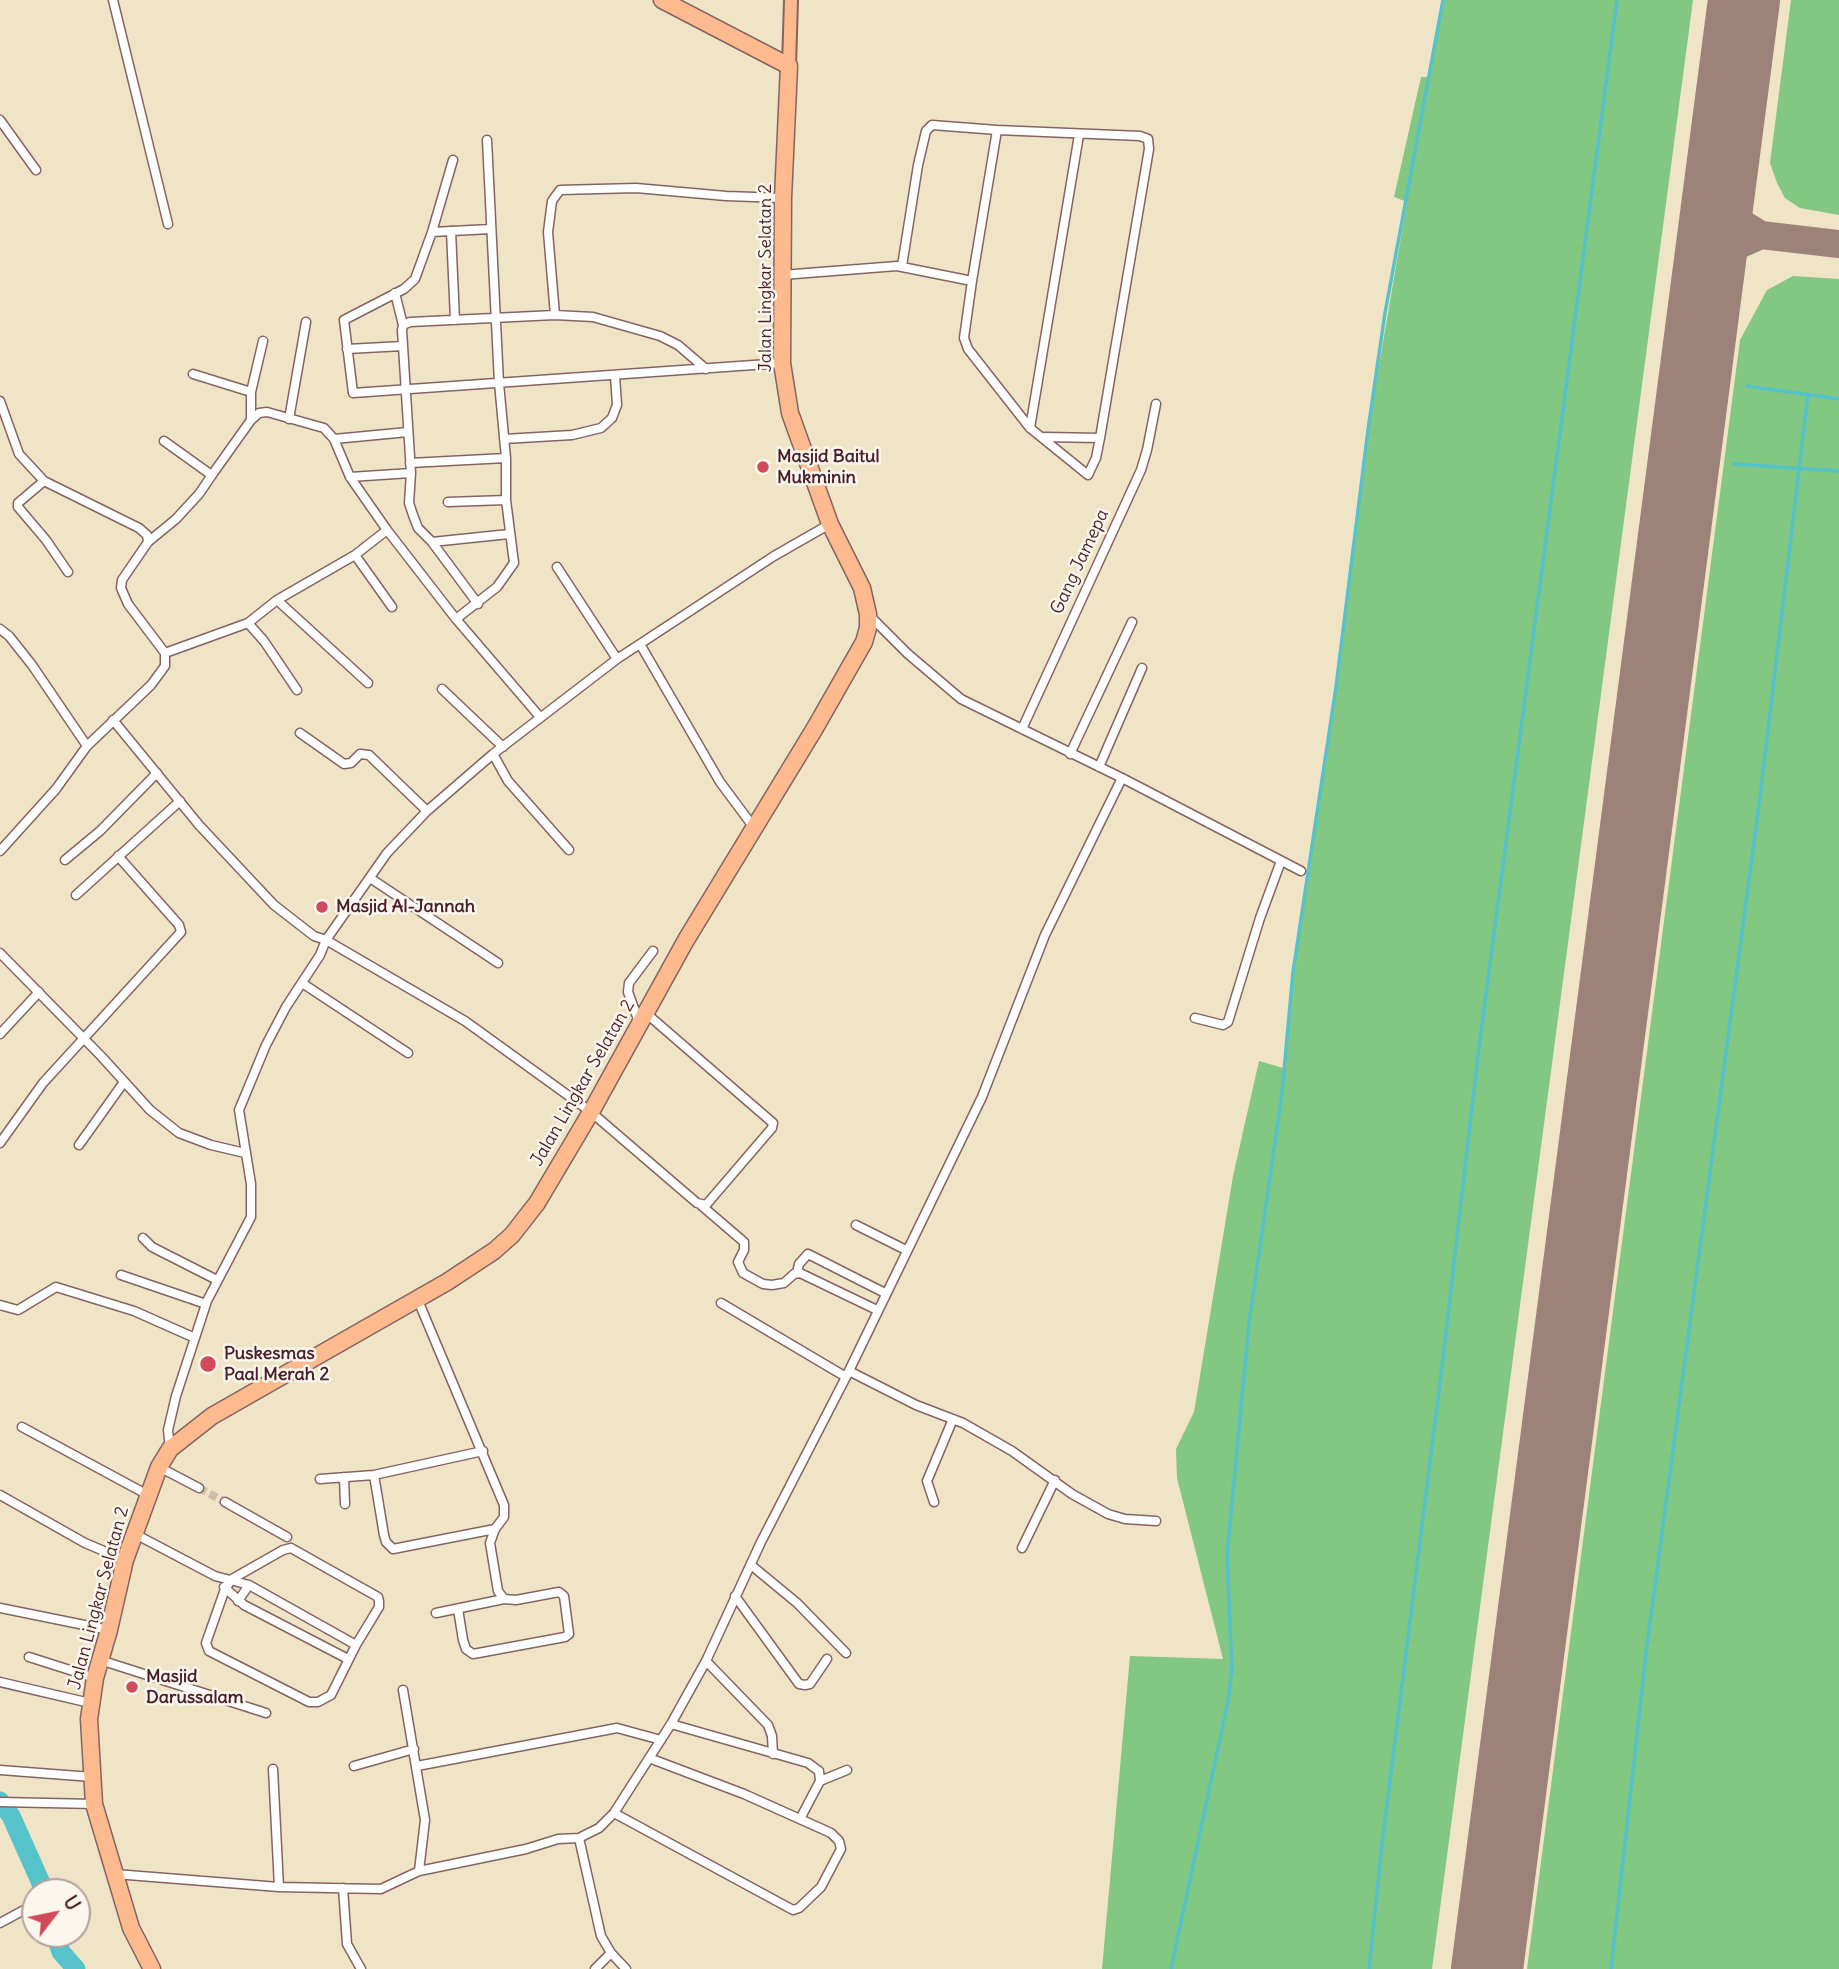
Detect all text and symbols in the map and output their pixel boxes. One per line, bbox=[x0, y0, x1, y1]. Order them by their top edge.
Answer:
street label: Jalan Lingkar Selatan 2 bbox=[755, 184, 777, 372]
place label: Masjid Baitul Mukminin bbox=[777, 446, 880, 489]
marker: Masjid Baitul Mukminin bbox=[755, 459, 771, 475]
street label: Gang Jamepa bbox=[1046, 506, 1114, 618]
place label: Masjid Al-Jannah bbox=[336, 896, 475, 918]
marker: Masjid Al-Jannah bbox=[314, 899, 330, 915]
street label: Jalan Lingkar Selatan 2 bbox=[527, 996, 639, 1170]
place label: Puskesmas Paal Merah 2 bbox=[224, 1343, 329, 1386]
marker: Puskesmas Paal Merah 2 bbox=[198, 1354, 218, 1374]
street label: Jalan Lingkar Selatan 2 bbox=[64, 1504, 134, 1692]
place label: Masjid Darussalam bbox=[146, 1666, 244, 1708]
marker: Masjid Darussalam bbox=[124, 1679, 140, 1695]
north arrow bbox=[21, 1878, 91, 1948]
text: U bbox=[58, 1891, 86, 1915]

